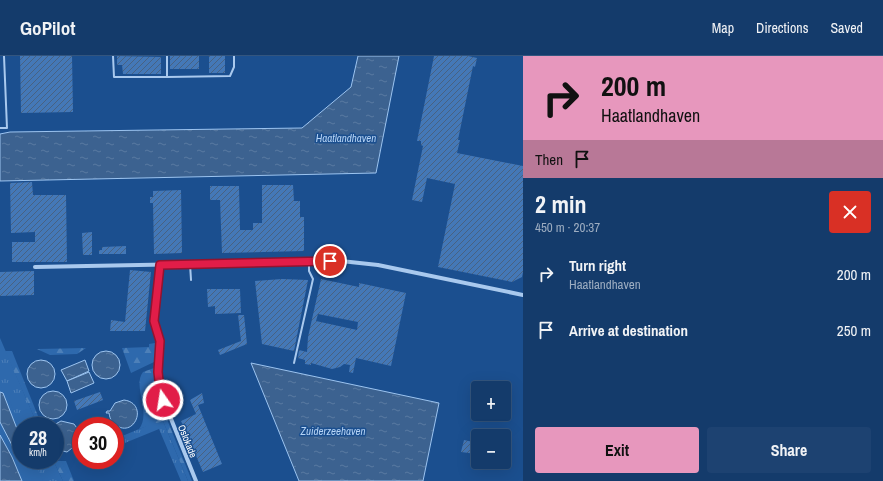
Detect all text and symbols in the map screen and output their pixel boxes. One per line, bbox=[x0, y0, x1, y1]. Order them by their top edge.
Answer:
text: GoPilot bbox=[20, 15, 75, 41]
text: Map bbox=[712, 19, 734, 37]
text: Directions bbox=[756, 19, 808, 37]
text: Saved bbox=[830, 19, 863, 37]
text: 200 m bbox=[601, 67, 666, 105]
icon: right bbox=[535, 72, 587, 124]
text: Haatlandhaven bbox=[601, 103, 700, 128]
water label: Haatlandhaven bbox=[316, 131, 376, 145]
icon: arrive bbox=[571, 148, 593, 170]
text: Then bbox=[535, 149, 563, 170]
text: 2 min bbox=[535, 188, 586, 220]
button: close bbox=[829, 191, 871, 233]
text: 450 m · 20:37 bbox=[535, 219, 600, 236]
pin bbox=[313, 244, 347, 278]
icon: arrive bbox=[319, 250, 341, 272]
text: Turn right bbox=[569, 255, 626, 276]
icon: right bbox=[535, 263, 557, 285]
text: 200 m bbox=[837, 264, 871, 285]
text: Haatlandhaven bbox=[569, 276, 641, 293]
icon: arrive bbox=[535, 319, 557, 341]
text: Arrive at destination bbox=[569, 320, 688, 341]
text: 250 m bbox=[837, 320, 871, 341]
position arrow bbox=[142, 379, 184, 421]
map controls bbox=[471, 381, 511, 469]
button: + bbox=[471, 381, 511, 421]
speed limit sign: 30 bbox=[72, 417, 124, 469]
street label: Oslokade bbox=[175, 423, 200, 460]
text: 28 bbox=[29, 424, 47, 451]
water label: Zuiderzeehaven bbox=[299, 424, 366, 438]
button: Exit bbox=[535, 427, 699, 473]
button: Share bbox=[707, 427, 871, 473]
button: − bbox=[471, 429, 511, 469]
text: km/h bbox=[29, 446, 47, 459]

